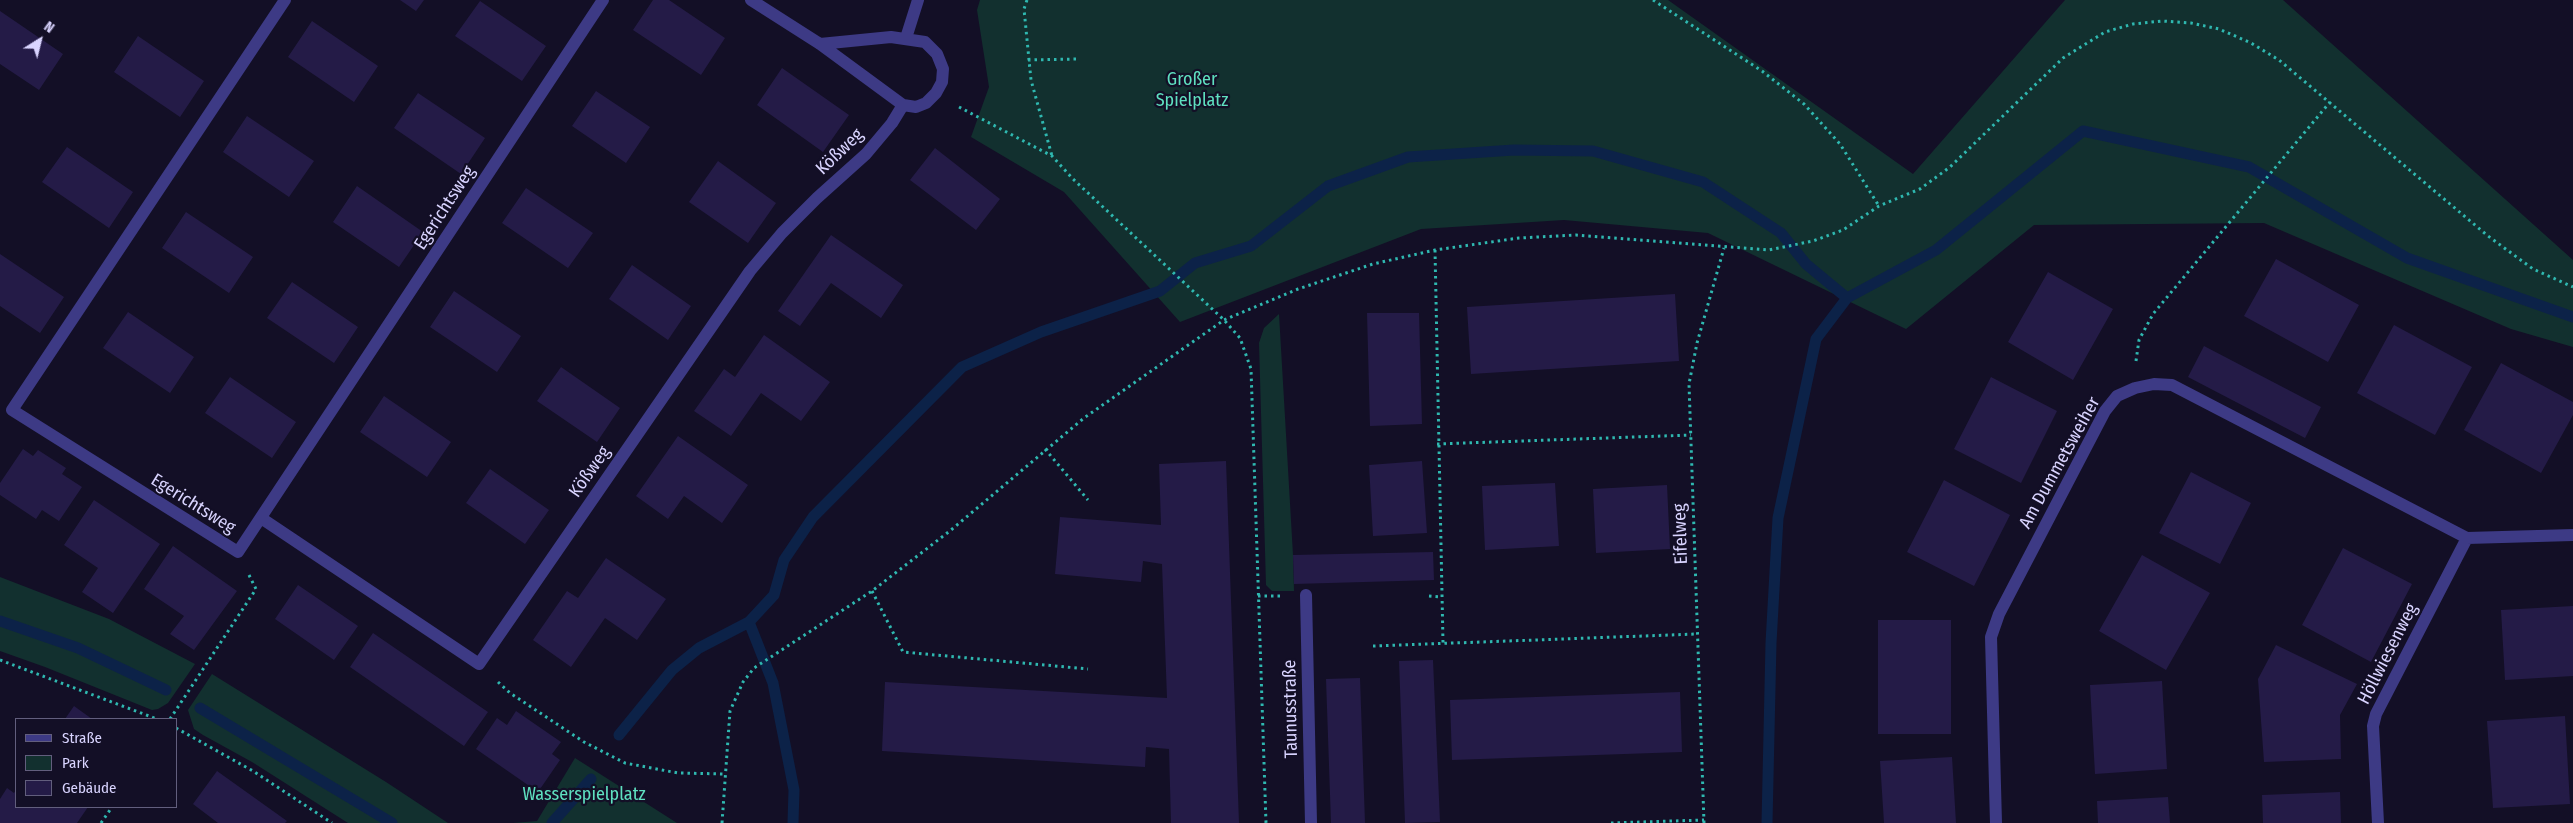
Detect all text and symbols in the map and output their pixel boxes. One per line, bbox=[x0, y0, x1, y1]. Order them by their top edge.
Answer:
north arrow bbox=[15, 15, 65, 65]
text: N bbox=[41, 18, 57, 37]
park label: Großer Spielplatz bbox=[1156, 69, 1228, 112]
street label: Kößweg bbox=[812, 124, 868, 180]
street label: Egerichtsweg bbox=[410, 162, 480, 254]
street label: Am Dummetsweiher bbox=[2015, 393, 2105, 533]
street label: Kößweg bbox=[565, 442, 615, 502]
street label: Egerichtsweg bbox=[147, 469, 239, 539]
street label: Eifelweg bbox=[1669, 503, 1693, 565]
street label: Höllwiesenweg bbox=[2353, 600, 2423, 708]
street label: Taunusstraße bbox=[1279, 659, 1303, 759]
legend bbox=[15, 718, 178, 808]
text: Straße bbox=[62, 729, 102, 747]
text: Park bbox=[62, 754, 89, 772]
text: Gebäude bbox=[62, 779, 117, 797]
park label: Wasserspielplatz bbox=[522, 784, 646, 806]

